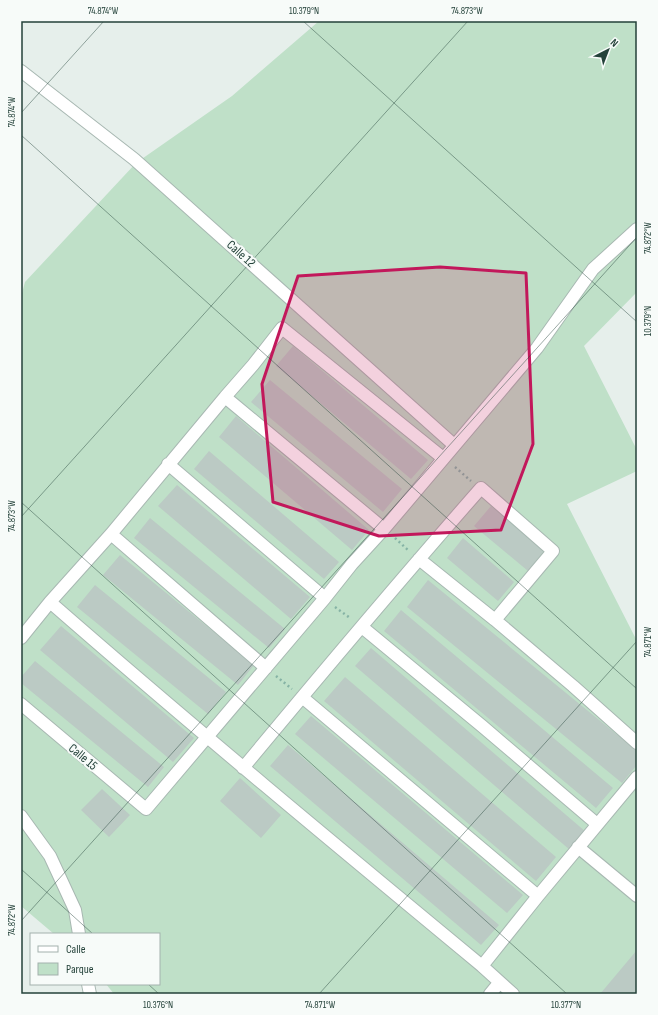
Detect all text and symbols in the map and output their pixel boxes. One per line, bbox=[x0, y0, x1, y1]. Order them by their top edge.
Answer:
text: 74.874°W bbox=[88, 5, 119, 17]
text: 10.379°N bbox=[289, 5, 319, 17]
text: 74.873°W bbox=[451, 5, 483, 17]
north arrow bbox=[588, 30, 628, 70]
text: N bbox=[608, 36, 621, 50]
text: 74.874°W bbox=[6, 96, 18, 127]
text: 74.872°W bbox=[642, 222, 654, 254]
street label: Calle 12 bbox=[223, 237, 259, 271]
text: 10.379°N bbox=[642, 306, 654, 336]
text: 74.873°W bbox=[6, 500, 18, 532]
text: 74.871°W bbox=[642, 626, 654, 657]
street label: Calle 15 bbox=[65, 740, 101, 774]
text: 74.872°W bbox=[6, 904, 18, 936]
legend bbox=[30, 933, 160, 985]
text: Calle bbox=[66, 942, 86, 957]
text: Parque bbox=[66, 962, 94, 977]
text: 10.376°N bbox=[143, 999, 173, 1011]
text: 74.871°W bbox=[305, 999, 336, 1011]
text: 10.377°N bbox=[551, 999, 581, 1011]

